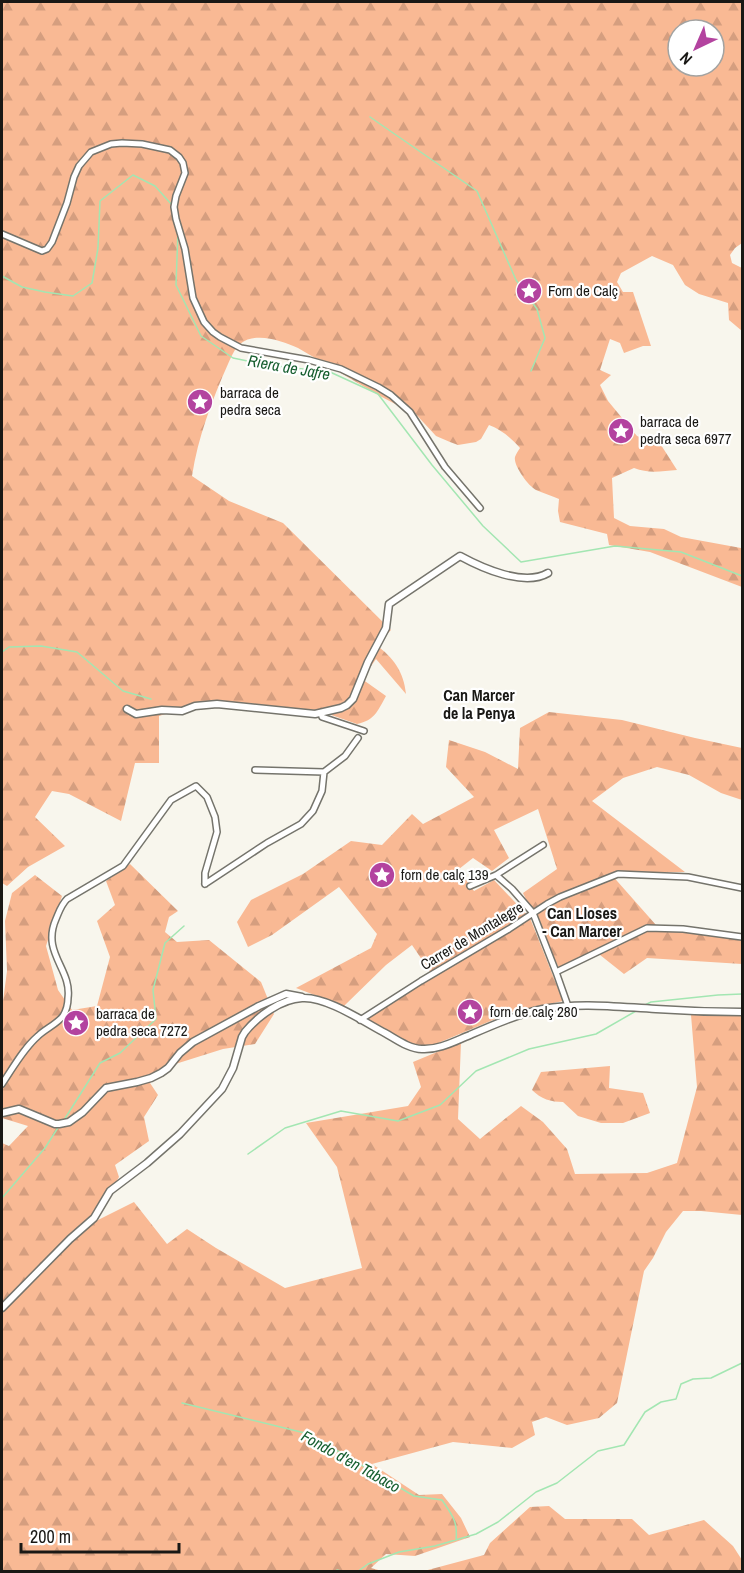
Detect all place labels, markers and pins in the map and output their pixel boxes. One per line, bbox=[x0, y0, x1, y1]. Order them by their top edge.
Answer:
place icon: Forn de Calç bbox=[514, 276, 544, 306]
place label: Forn de Calç bbox=[548, 280, 618, 301]
place label: barraca de pedra seca bbox=[220, 382, 281, 420]
place icon: barraca de pedra seca bbox=[185, 387, 215, 417]
place label: barraca de pedra seca 6977 bbox=[640, 411, 732, 449]
place icon: barraca de pedra seca 6977 bbox=[606, 416, 636, 446]
place icon: forn de calç 139 bbox=[367, 860, 397, 890]
place label: forn de calç 139 bbox=[401, 864, 489, 885]
place icon: forn de calç 280 bbox=[455, 997, 485, 1027]
place label: forn de calç 280 bbox=[490, 1001, 578, 1022]
place label: barraca de pedra seca 7272 bbox=[96, 1003, 188, 1041]
place icon: barraca de pedra seca 7272 bbox=[61, 1008, 91, 1038]

